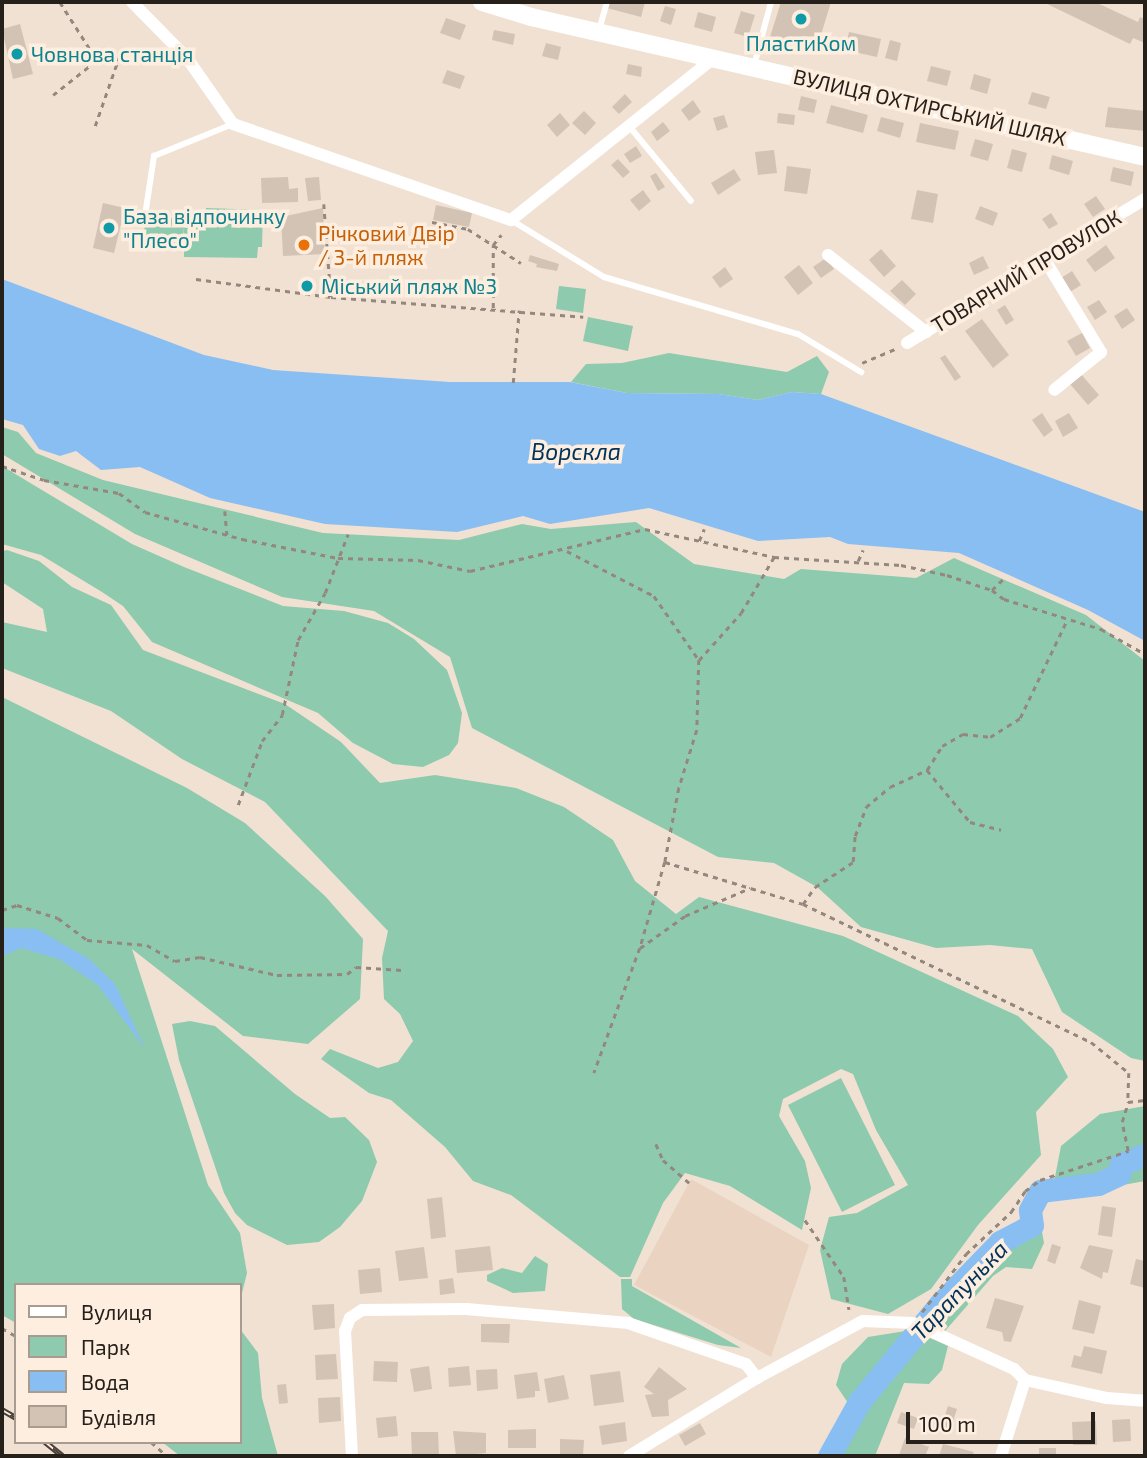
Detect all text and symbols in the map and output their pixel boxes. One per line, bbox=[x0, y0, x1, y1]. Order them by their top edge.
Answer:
marker: ПластиКом bbox=[793, 11, 809, 27]
place label: ПластиКом bbox=[746, 30, 856, 56]
place label: Човнова станція bbox=[31, 41, 193, 67]
marker: Човнова станція bbox=[9, 46, 25, 62]
street label: ВУЛИЦЯ ОХТИРСЬКИЙ ШЛЯХ bbox=[791, 63, 1069, 151]
place label: База відпочинку "Плесо" bbox=[123, 203, 285, 253]
street label: ТОВАРНИЙ ПРОВУЛОК bbox=[927, 204, 1125, 338]
marker: База відпочинку "Плесо" bbox=[101, 220, 117, 236]
place label: Річковий Двір / 3-й пляж bbox=[318, 220, 455, 270]
marker: Річковий Двір / 3-й пляж bbox=[296, 237, 312, 253]
place label: Міський пляж №3 bbox=[321, 273, 497, 299]
marker: Міський пляж №3 bbox=[299, 278, 315, 294]
water label: Ворскла bbox=[531, 437, 621, 465]
water label: Тарапунька bbox=[905, 1235, 1013, 1345]
legend bbox=[14, 1283, 242, 1444]
text: Вулиця bbox=[81, 1299, 152, 1324]
text: Парк bbox=[81, 1334, 130, 1359]
text: Вода bbox=[81, 1369, 130, 1394]
scale bar bbox=[909, 1398, 1098, 1442]
text: Будівля bbox=[81, 1404, 156, 1429]
text: 100 m bbox=[919, 1411, 976, 1436]

